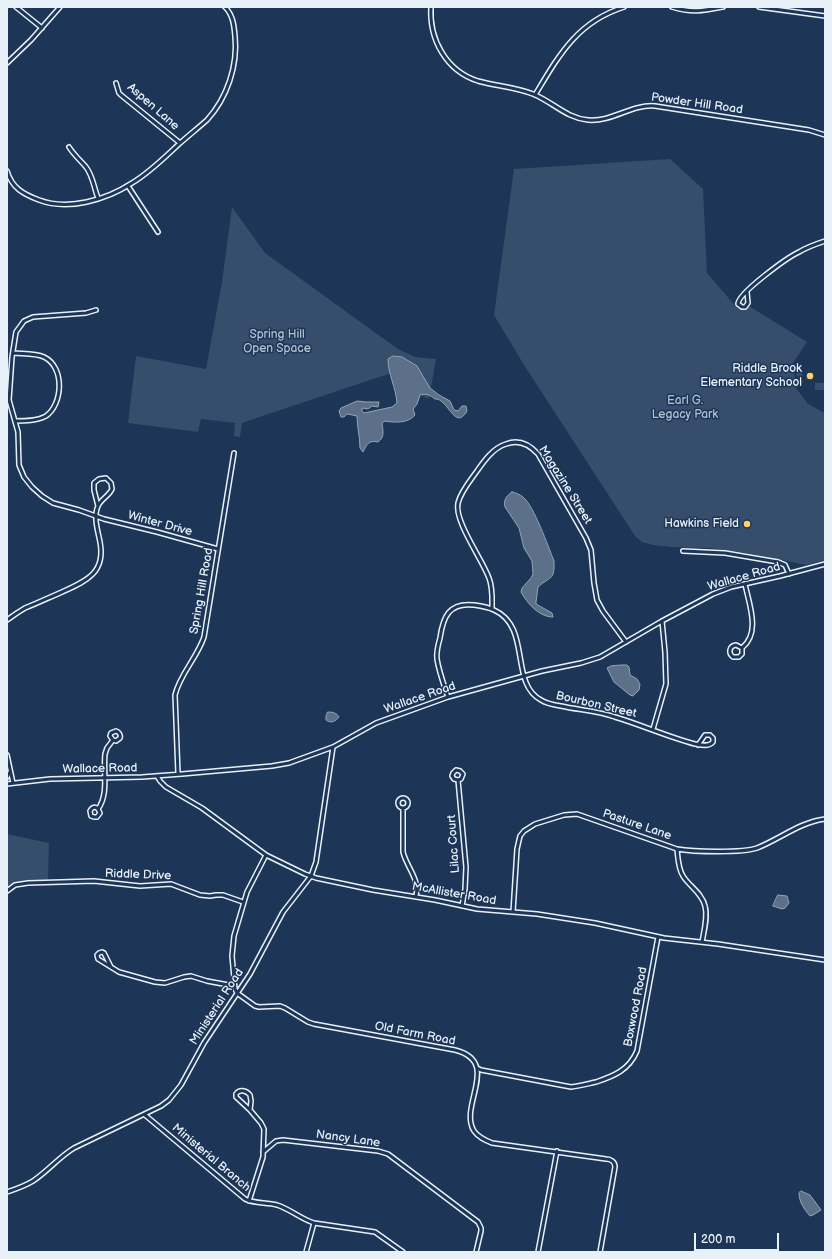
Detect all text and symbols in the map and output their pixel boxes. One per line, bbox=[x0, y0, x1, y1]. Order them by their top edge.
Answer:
street label: Aspen Lane bbox=[124, 81, 182, 133]
street label: Powder Hill Road bbox=[650, 90, 744, 118]
park label: Spring Hill Open Space bbox=[243, 328, 311, 356]
place label: Riddle Brook Elementary School bbox=[700, 362, 802, 390]
marker: Riddle Brook Elementary School bbox=[805, 371, 815, 381]
park label: Earl G. Legacy Park bbox=[652, 394, 718, 422]
street label: Magazine Street bbox=[535, 443, 595, 527]
street label: Winter Drive bbox=[126, 508, 194, 540]
place label: Hawkins Field bbox=[664, 517, 739, 531]
marker: Hawkins Field bbox=[742, 519, 752, 529]
street label: Spring Hill Road bbox=[187, 547, 217, 635]
street label: Wallace Road bbox=[706, 560, 782, 594]
street label: Wallace Road bbox=[382, 679, 458, 717]
street label: Bourbon Street bbox=[554, 689, 638, 721]
street label: Wallace Road bbox=[62, 761, 138, 777]
street label: Pasture Lane bbox=[601, 807, 673, 843]
street label: Lilac Court bbox=[445, 814, 463, 874]
street label: Riddle Drive bbox=[105, 867, 171, 883]
street label: McAllister Road bbox=[411, 880, 497, 908]
street label: Ministerial Road bbox=[187, 966, 247, 1048]
street label: Boxwood Road bbox=[621, 966, 651, 1048]
street label: Old Farm Road bbox=[373, 1019, 457, 1049]
street label: Ministerial Branch bbox=[169, 1121, 253, 1195]
street label: Nancy Lane bbox=[315, 1127, 381, 1151]
scale bar bbox=[696, 1225, 781, 1251]
text: 200 m bbox=[701, 1232, 735, 1247]

